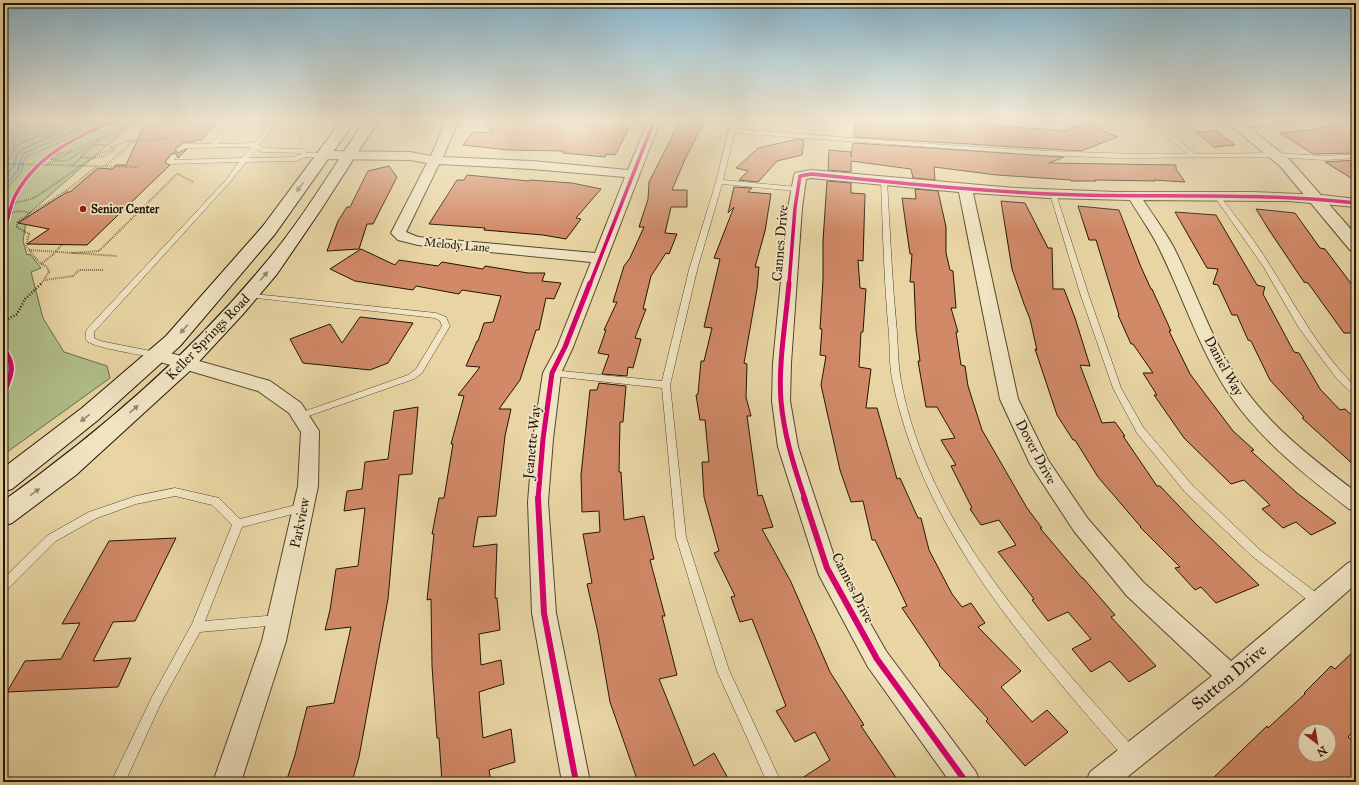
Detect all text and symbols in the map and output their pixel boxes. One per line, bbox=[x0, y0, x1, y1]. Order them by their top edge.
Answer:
one-way arrow bbox=[296, 182, 304, 192]
place label: Senior Center bbox=[91, 202, 160, 216]
marker: Senior Center bbox=[78, 204, 88, 214]
street label: Cannes Drive bbox=[768, 204, 792, 282]
street label: Melody Lane bbox=[423, 235, 491, 255]
one-way arrow bbox=[260, 271, 269, 282]
street label: Keller Springs Road bbox=[163, 290, 253, 384]
one-way arrow bbox=[179, 323, 188, 334]
street label: Daniel Way bbox=[1201, 333, 1248, 399]
one-way arrow bbox=[129, 404, 139, 413]
street label: Jeanette Way bbox=[519, 404, 545, 482]
one-way arrow bbox=[80, 414, 91, 422]
street label: Dover Drive bbox=[1012, 417, 1060, 488]
one-way arrow bbox=[29, 488, 40, 496]
street label: Parkview bbox=[286, 496, 314, 550]
street label: Cannes Drive bbox=[828, 550, 878, 626]
street label: Sutton Drive bbox=[1187, 639, 1271, 715]
north arrow bbox=[1297, 723, 1337, 763]
text: N bbox=[1314, 743, 1329, 759]

